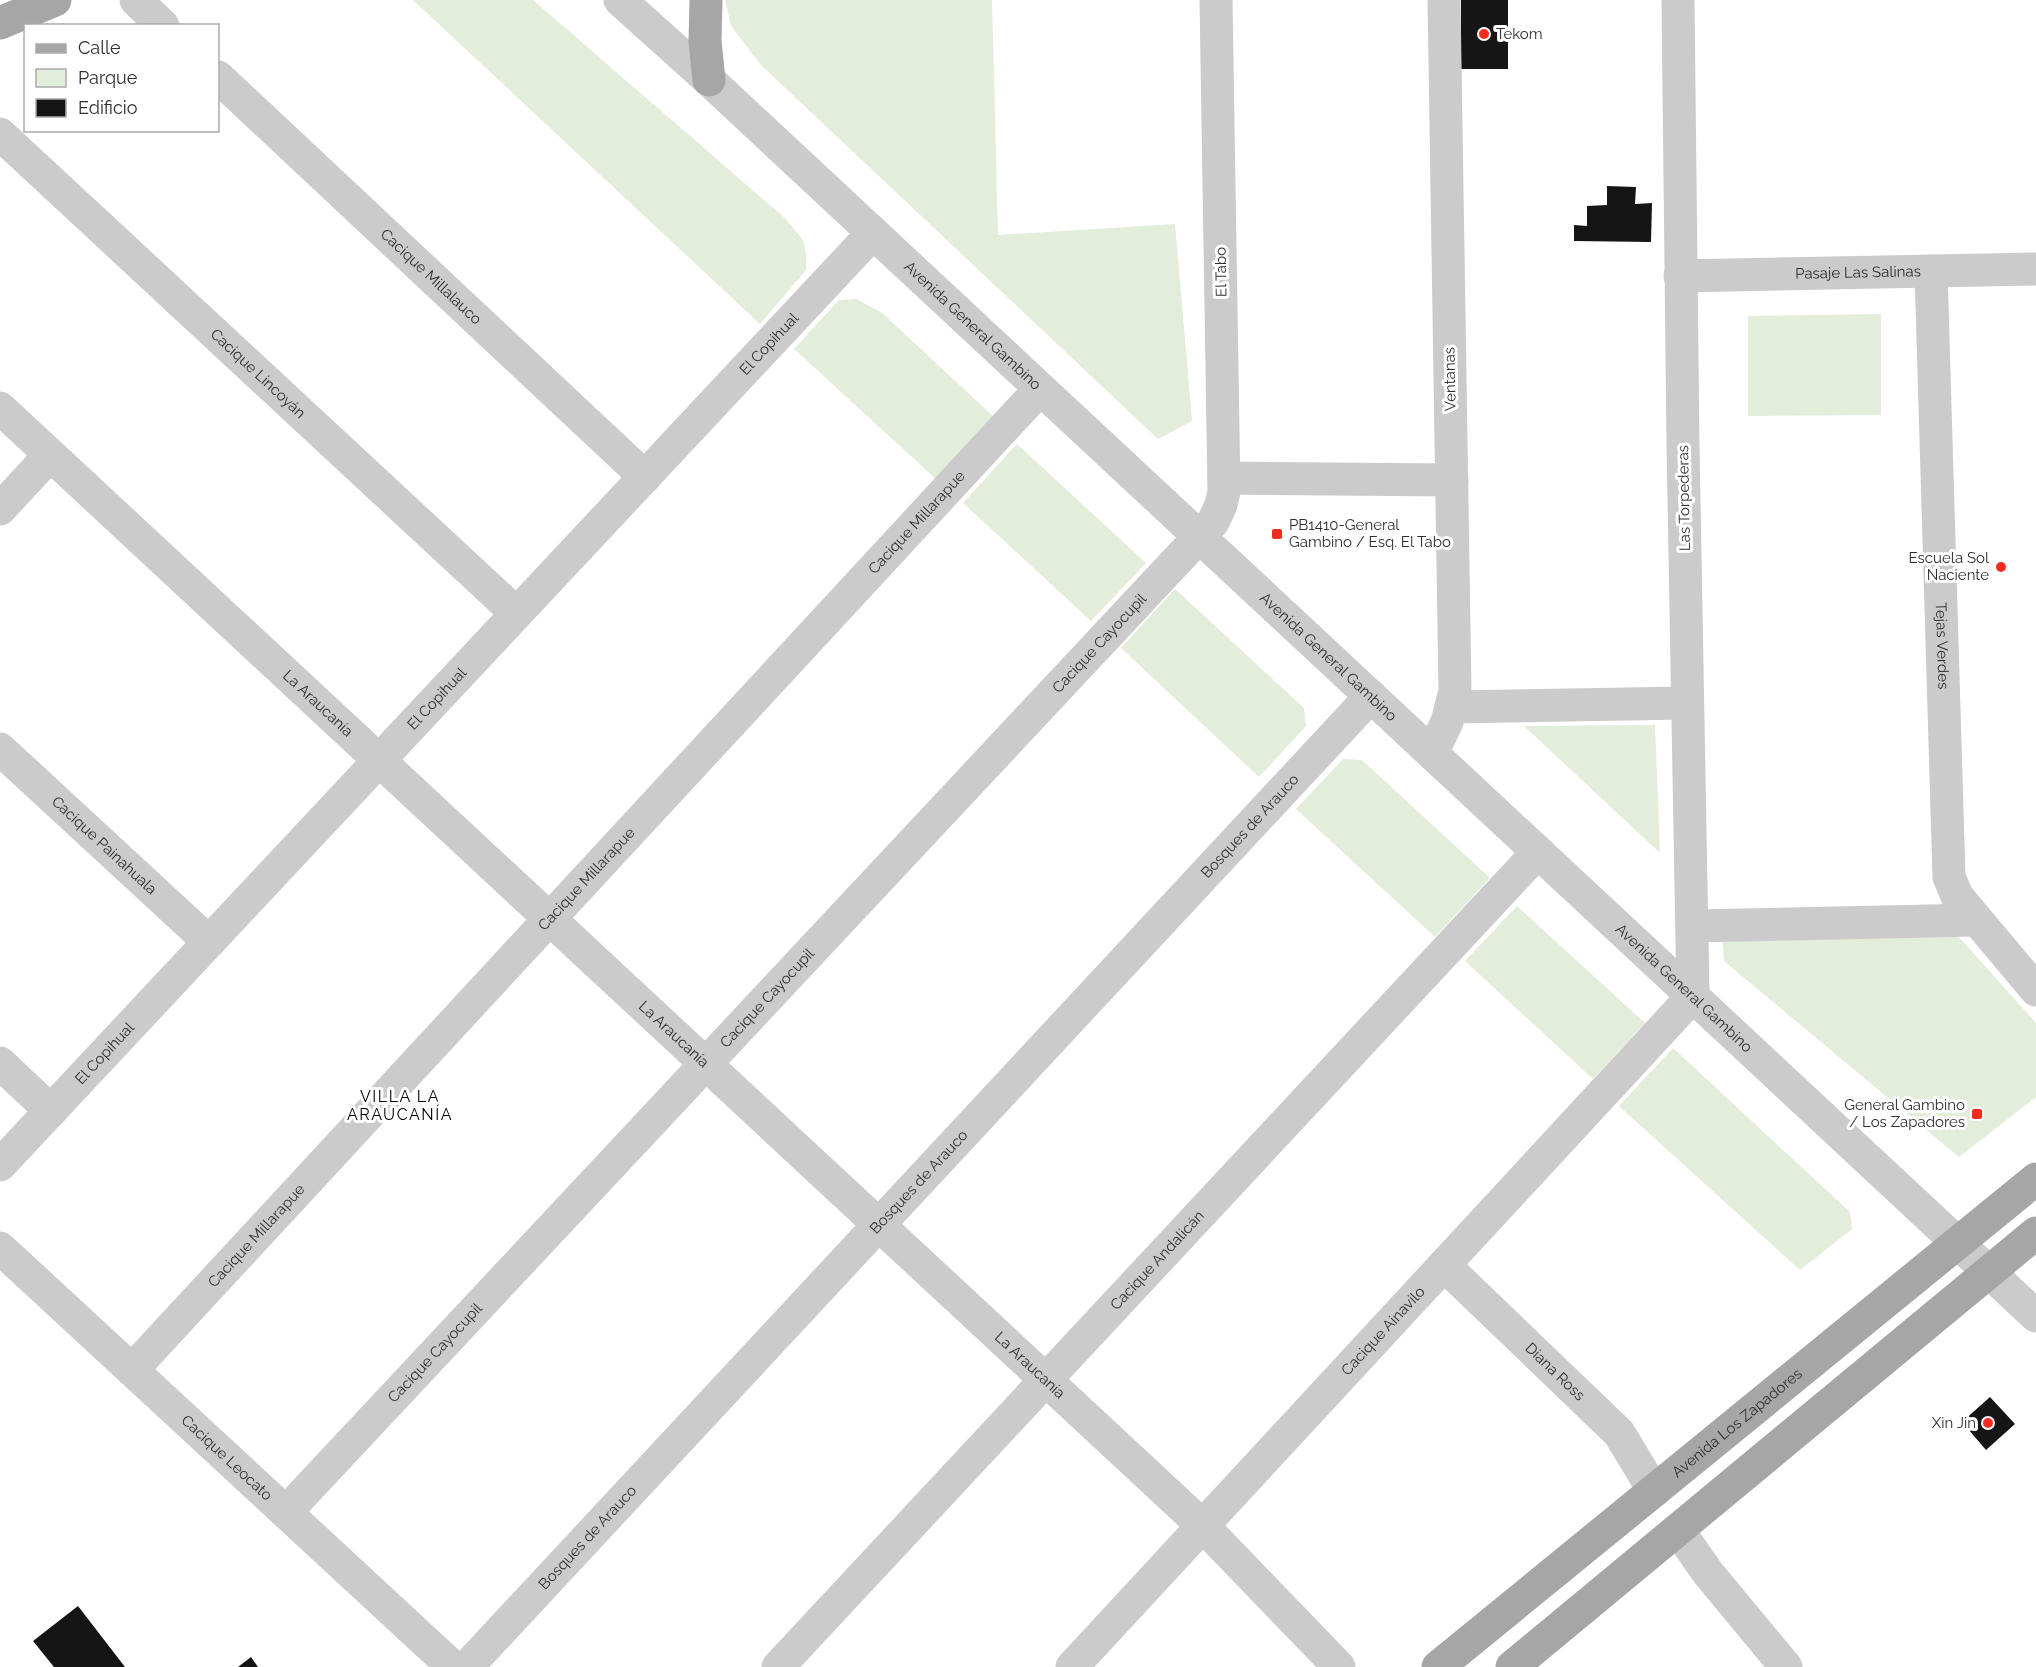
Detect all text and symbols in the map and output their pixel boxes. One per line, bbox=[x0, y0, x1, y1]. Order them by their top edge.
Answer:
legend bbox=[24, 24, 219, 132]
place label: Tekom bbox=[1496, 25, 1543, 43]
marker: Tekom bbox=[1477, 27, 1491, 41]
text: Calle bbox=[78, 37, 121, 58]
text: Parque bbox=[78, 67, 138, 88]
text: Edificio bbox=[78, 97, 138, 118]
street label: Cacique Millalauco bbox=[377, 225, 485, 328]
street label: El Tabo bbox=[1212, 247, 1230, 297]
street label: Avenida General Gambino bbox=[900, 257, 1045, 394]
street label: Pasaje Las Salinas bbox=[1795, 262, 1921, 283]
street label: El Copihual bbox=[736, 309, 803, 379]
street label: Cacique Lincoyán bbox=[207, 325, 309, 422]
street label: Ventanas bbox=[1440, 347, 1460, 411]
street label: Las Torpederas bbox=[1674, 445, 1694, 551]
street label: Cacique Millarapue bbox=[864, 467, 969, 578]
place label: PB1410-General Gambino / Esq. El Tabo bbox=[1289, 516, 1451, 551]
marker: PB1410-General Gambino / Esq. El Tabo bbox=[1270, 527, 1284, 541]
place label: Escuela Sol Naciente bbox=[1909, 549, 1990, 584]
marker: Escuela Sol Naciente bbox=[1994, 560, 2008, 574]
street label: Cacique Cayocupil bbox=[1048, 589, 1151, 697]
street label: Avenida General Gambino bbox=[1256, 589, 1401, 725]
street label: Tejas Verdes bbox=[1932, 602, 1952, 690]
street label: El Copihual bbox=[403, 663, 471, 733]
street label: La Araucanía bbox=[279, 666, 357, 740]
street label: Bosques de Arauco bbox=[1197, 770, 1303, 882]
street label: Cacique Painahuala bbox=[48, 792, 161, 898]
street label: Cacique Millarapue bbox=[534, 824, 639, 934]
street label: Avenida General Gambino bbox=[1612, 920, 1756, 1056]
street label: Cacique Cayocupil bbox=[716, 944, 819, 1052]
street label: La Araucanía bbox=[635, 997, 713, 1071]
street label: El Copihual bbox=[71, 1018, 139, 1088]
district label: VILLA LA ARAUCANÍA bbox=[347, 1087, 453, 1124]
place label: General Gambino / Los Zapadores bbox=[1844, 1096, 1965, 1131]
marker: General Gambino / Los Zapadores bbox=[1970, 1107, 1984, 1121]
street label: Bosques de Arauco bbox=[866, 1126, 972, 1237]
street label: Cacique Millarapue bbox=[204, 1180, 309, 1291]
street label: Cacique Andalicán bbox=[1106, 1207, 1208, 1314]
street label: Cacique Ainavilo bbox=[1337, 1283, 1429, 1379]
street label: Cacique Cayocupil bbox=[384, 1299, 487, 1406]
street label: La Araucanía bbox=[991, 1328, 1069, 1402]
street label: Diana Ross bbox=[1521, 1339, 1589, 1404]
street label: Avenida Los Zapadores bbox=[1668, 1365, 1806, 1481]
street label: Cacique Leocato bbox=[178, 1411, 276, 1504]
place label: Xin Jin bbox=[1932, 1414, 1976, 1432]
marker: Xin Jin bbox=[1981, 1416, 1995, 1430]
street label: Bosques de Arauco bbox=[535, 1482, 640, 1593]

